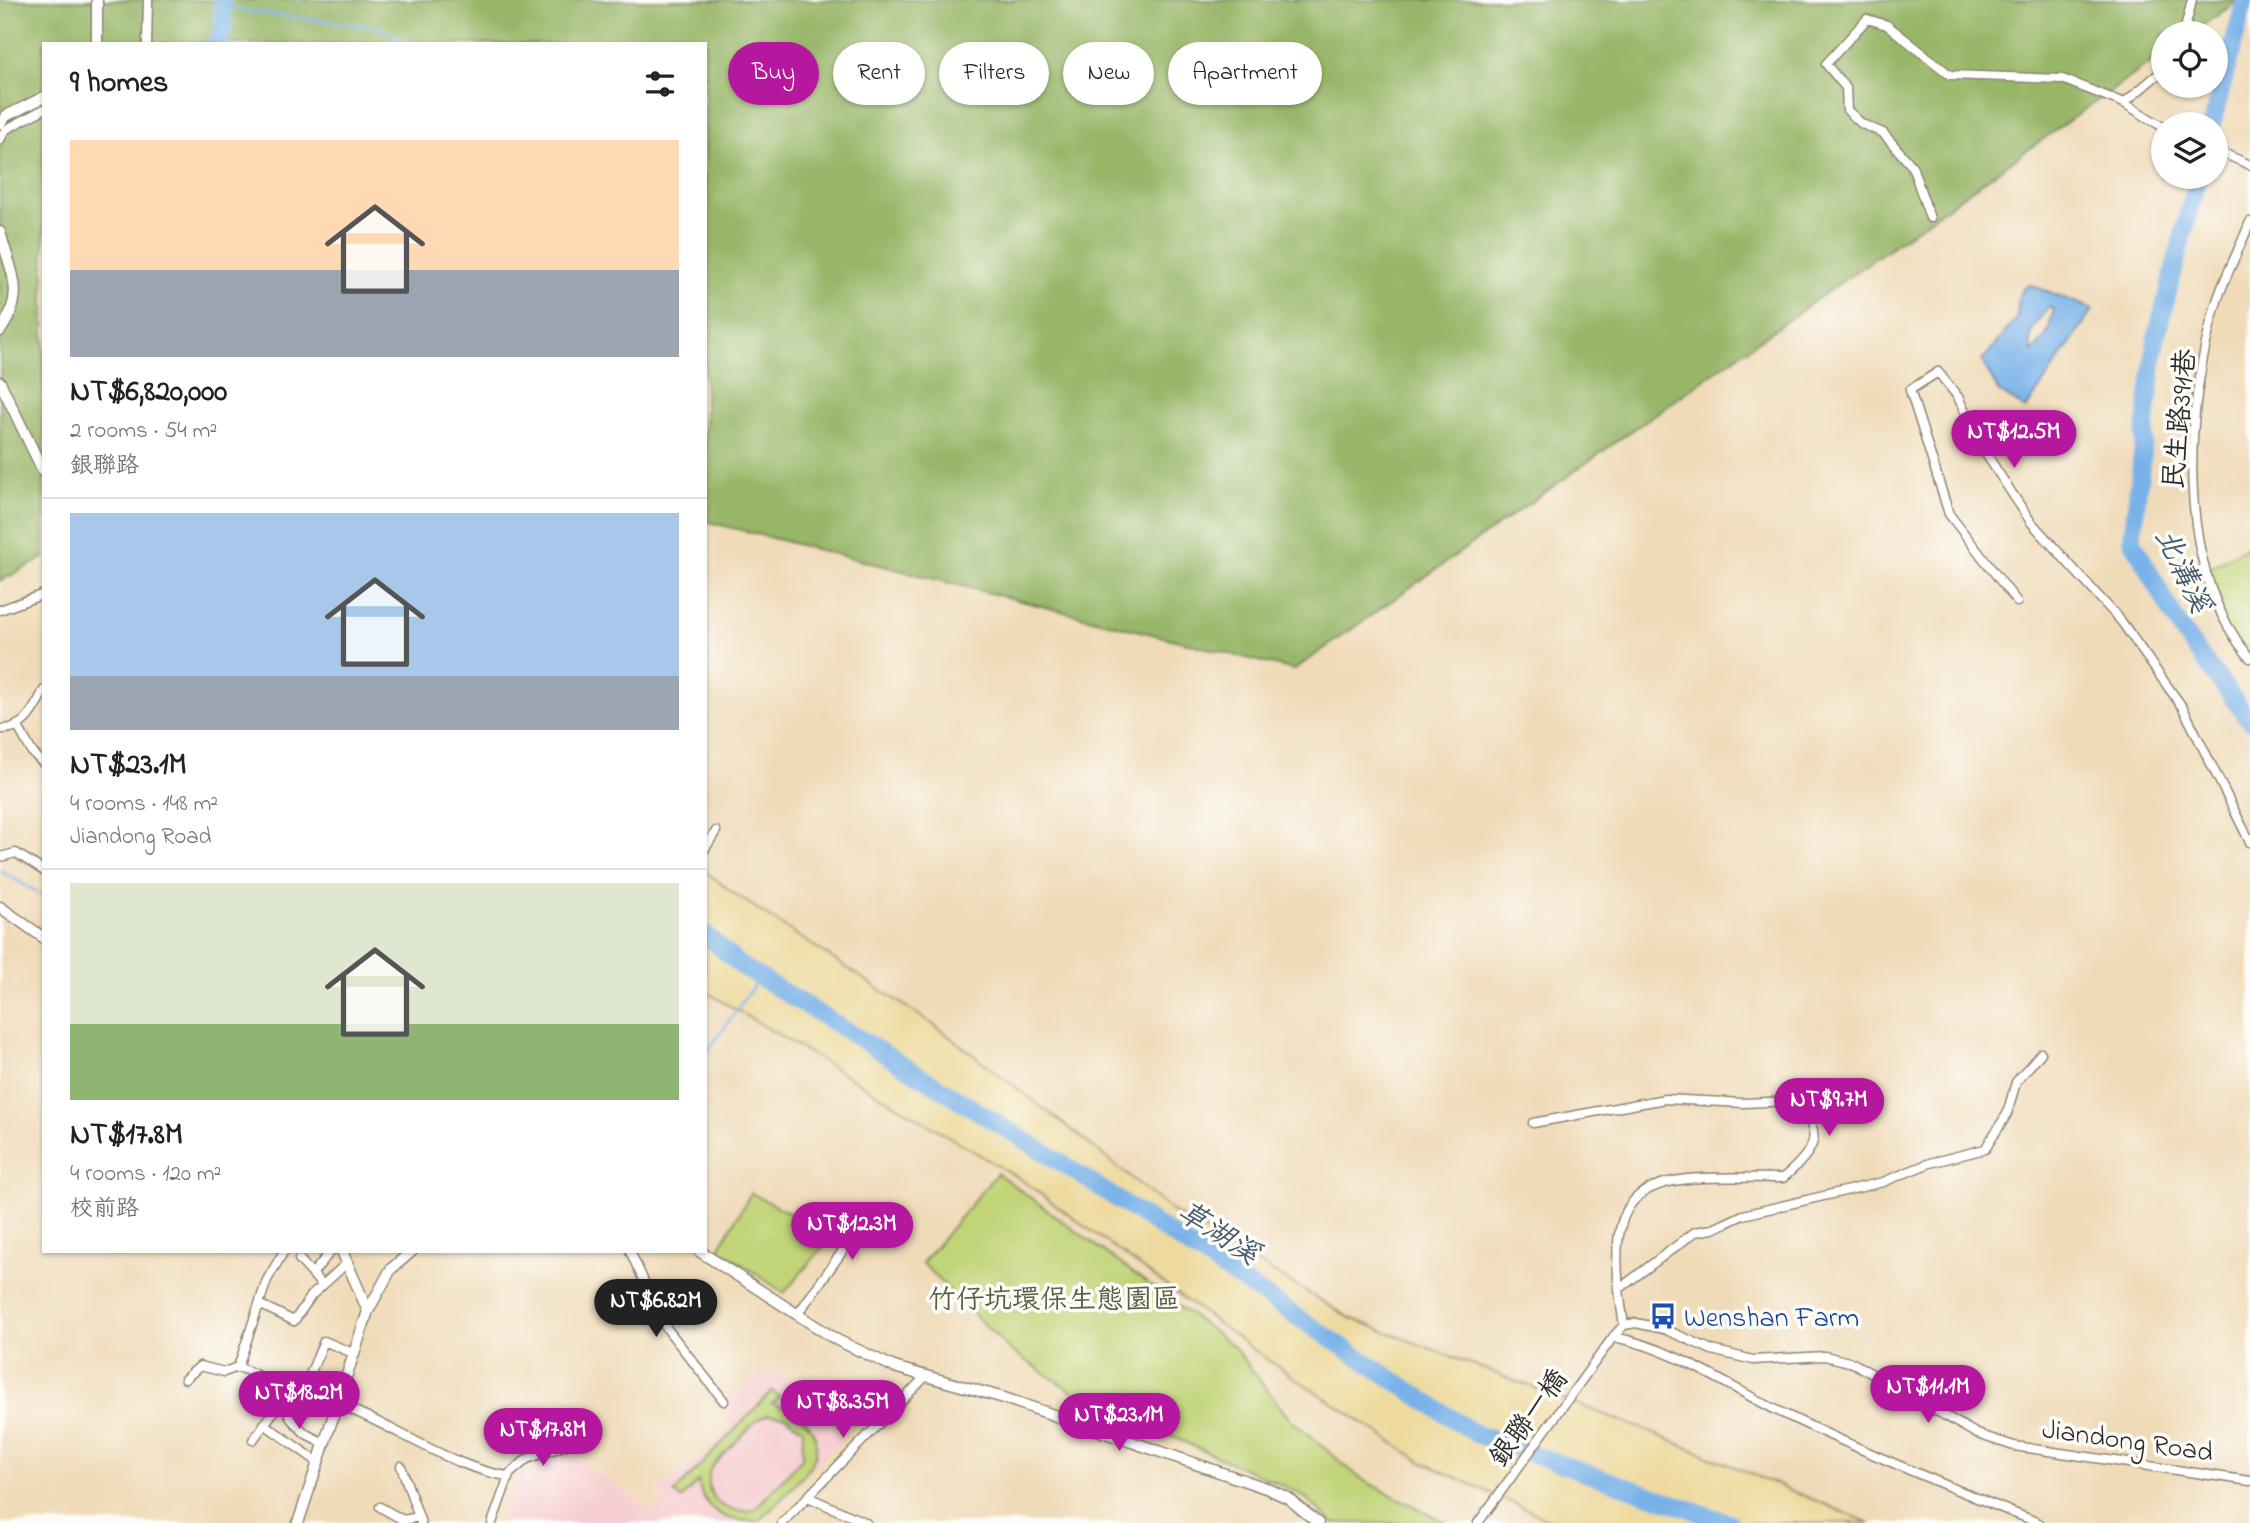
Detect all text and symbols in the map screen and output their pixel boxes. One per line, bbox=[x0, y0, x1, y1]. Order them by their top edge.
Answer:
map controls bbox=[2151, 21, 2228, 189]
button: locate bbox=[2151, 21, 2228, 98]
chip: Buy bbox=[728, 42, 819, 105]
chip: Rent bbox=[833, 42, 925, 105]
chip: Filters bbox=[939, 42, 1049, 105]
chip: New bbox=[1063, 42, 1154, 105]
chip: Apartment bbox=[1168, 42, 1322, 105]
text: 9 homes bbox=[70, 62, 168, 106]
icon: filters bbox=[641, 65, 679, 103]
button: layers bbox=[2151, 112, 2228, 189]
icon: home bbox=[312, 186, 438, 312]
street label: 民生路391巷 bbox=[2155, 346, 2208, 491]
text: NT$6,820,000 bbox=[70, 371, 227, 415]
pin: NT$12.5M bbox=[1942, 410, 2086, 470]
text: 2 rooms · 54 m² bbox=[70, 415, 217, 448]
text: NT$12.5M bbox=[1967, 416, 2061, 449]
text: 銀聯路 bbox=[70, 450, 139, 483]
water label: 北溝溪 bbox=[2142, 521, 2222, 623]
icon: home bbox=[312, 559, 438, 685]
text: NT$23.1M bbox=[70, 744, 187, 788]
text: 4 rooms · 148 m² bbox=[70, 788, 218, 821]
text: Jiandong Road bbox=[70, 821, 211, 854]
icon: home bbox=[312, 929, 438, 1055]
pin: NT$9.7M bbox=[1764, 1078, 1894, 1138]
text: NT$9.7M bbox=[1790, 1084, 1868, 1117]
text: NT$17.8M bbox=[70, 1114, 183, 1158]
text: 4 rooms · 120 m² bbox=[70, 1158, 221, 1191]
water label: 草湖溪 bbox=[1168, 1192, 1269, 1279]
text: 校前路 bbox=[70, 1193, 139, 1226]
pin: NT$12.3M bbox=[780, 1202, 924, 1262]
text: NT$12.3M bbox=[807, 1208, 897, 1241]
pin: NT$6.82M bbox=[584, 1280, 728, 1339]
park label: 竹仔坑環保生態園區 bbox=[928, 1281, 1180, 1322]
text: NT$6.82M bbox=[610, 1285, 702, 1318]
place label: Wenshan Farm bbox=[1684, 1299, 1859, 1340]
bus stop icon: Wenshan Farm bbox=[1648, 1301, 1678, 1331]
street label: 銀聯一橋 bbox=[1480, 1362, 1579, 1476]
pin: NT$11.1M bbox=[1856, 1366, 2000, 1425]
text: NT$11.1M bbox=[1886, 1371, 1970, 1404]
pin: NT$18.2M bbox=[227, 1372, 371, 1431]
text: NT$18.2M bbox=[255, 1377, 343, 1410]
pin: NT$8.35M bbox=[771, 1380, 915, 1440]
text: NT$8.35M bbox=[797, 1386, 889, 1419]
pin: NT$23.1M bbox=[1047, 1394, 1191, 1453]
text: NT$23.1M bbox=[1074, 1399, 1164, 1432]
pin: NT$17.8M bbox=[471, 1408, 615, 1468]
street label: Jiandong Road bbox=[2039, 1410, 2216, 1475]
text: NT$17.8M bbox=[500, 1414, 586, 1447]

